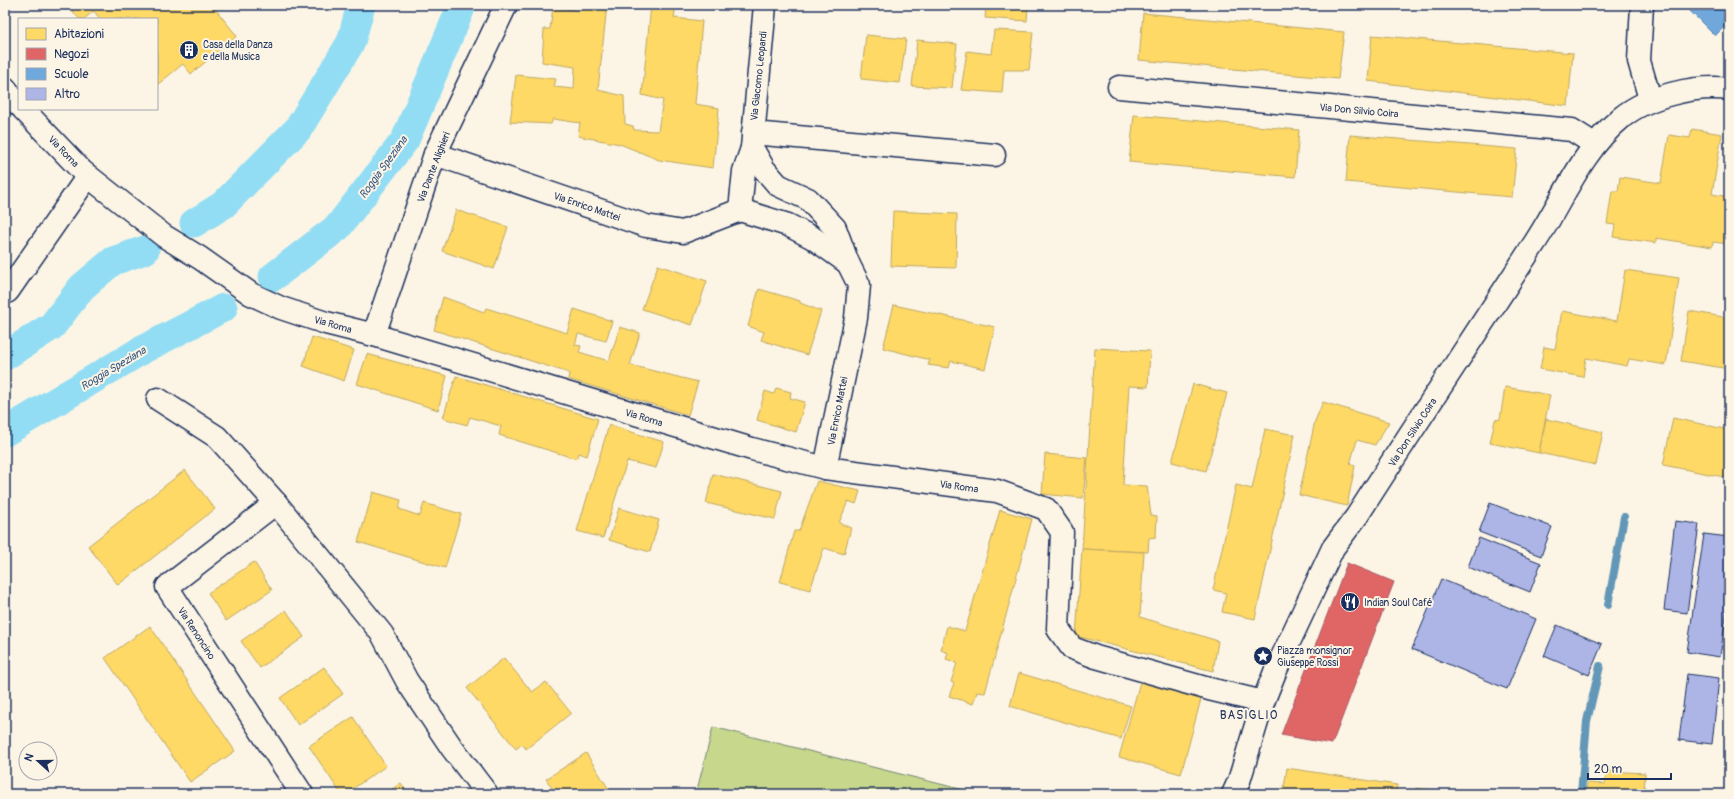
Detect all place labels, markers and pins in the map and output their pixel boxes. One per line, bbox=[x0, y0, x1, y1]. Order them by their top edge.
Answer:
building icon: Casa della Danza e della Musica bbox=[178, 39, 200, 61]
place label: Casa della Danza e della Musica bbox=[203, 39, 273, 63]
restaurant icon: Indian Soul Café bbox=[1339, 591, 1361, 613]
place label: Indian Soul Café bbox=[1364, 597, 1432, 609]
place icon: Piazza monsignor Giuseppe Rossi bbox=[1252, 645, 1274, 667]
place label: Piazza monsignor Giuseppe Rossi bbox=[1277, 645, 1352, 669]

